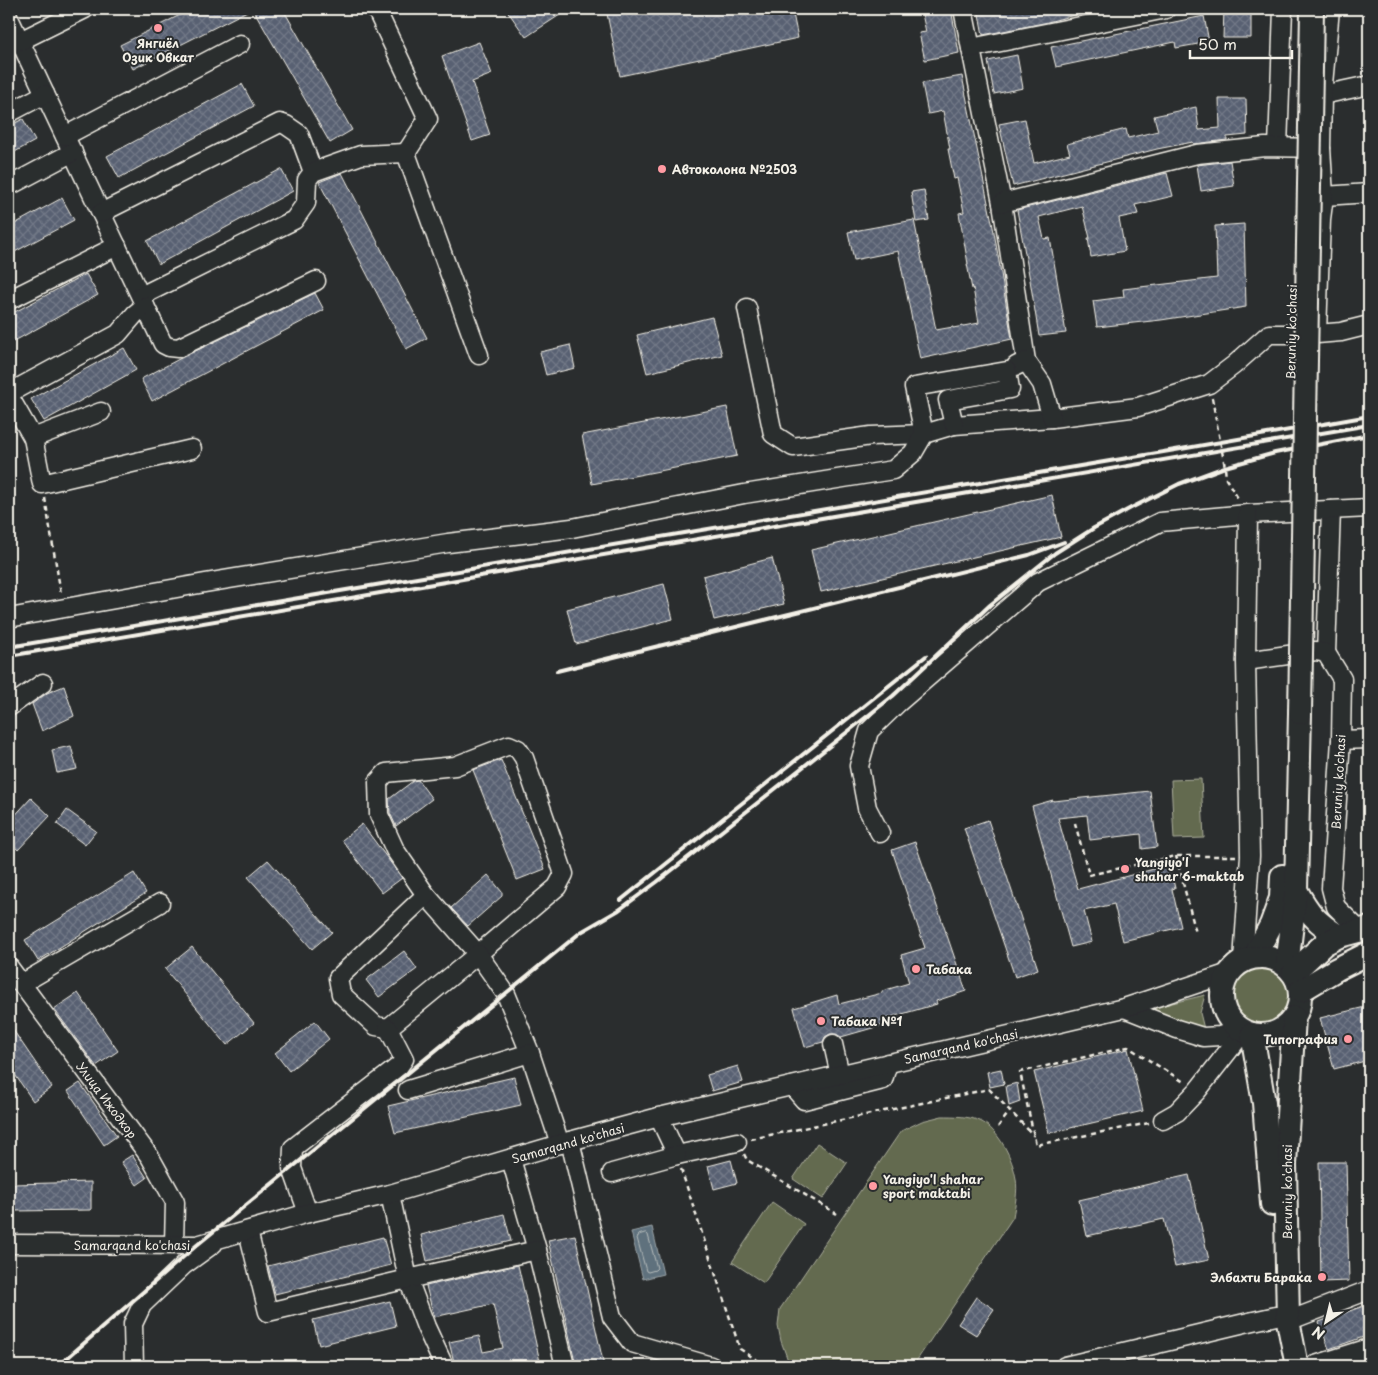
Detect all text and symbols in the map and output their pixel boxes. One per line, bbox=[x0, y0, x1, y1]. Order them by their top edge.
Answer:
marker: Янгиёл Озик Овкат bbox=[152, 22, 164, 34]
scale bar bbox=[1190, 28, 1293, 60]
text: 50 m bbox=[1198, 32, 1237, 55]
place label: Янгиёл Озик Овкат bbox=[122, 34, 195, 66]
place label: Автоколона №2503 bbox=[672, 160, 797, 178]
marker: Автоколона №2503 bbox=[656, 163, 668, 175]
street label: Beruniy ko'chasi bbox=[1281, 284, 1301, 380]
street label: Beruniy ko'chasi bbox=[1327, 734, 1349, 830]
place label: Yangiyo'l shahar 6-maktab bbox=[1135, 853, 1244, 885]
marker: Yangiyo'l shahar 6-maktab bbox=[1119, 863, 1131, 875]
place label: Табака bbox=[926, 960, 973, 978]
marker: Табака bbox=[910, 963, 922, 975]
place label: Табака №1 bbox=[831, 1012, 903, 1030]
marker: Табака №1 bbox=[815, 1015, 827, 1027]
street label: Samarqand ko'chasi bbox=[902, 1024, 1020, 1068]
place label: Типография bbox=[1263, 1030, 1338, 1048]
marker: Типография bbox=[1342, 1033, 1354, 1045]
street label: Улица Ижодкор bbox=[72, 1058, 142, 1142]
street label: Samarqand ko'chasi bbox=[510, 1118, 626, 1168]
street label: Beruniy ko'chasi bbox=[1278, 1144, 1296, 1240]
place label: Yangiyo'l shahar sport maktabi bbox=[883, 1170, 984, 1202]
marker: Yangiyo'l shahar sport maktabi bbox=[867, 1180, 879, 1192]
street label: Samarqand ko'chasi bbox=[74, 1236, 190, 1254]
place label: Элбахти Барака bbox=[1210, 1268, 1313, 1286]
marker: Элбахти Барака bbox=[1316, 1271, 1328, 1283]
north arrow bbox=[1300, 1298, 1350, 1348]
text: N bbox=[1308, 1321, 1329, 1345]

